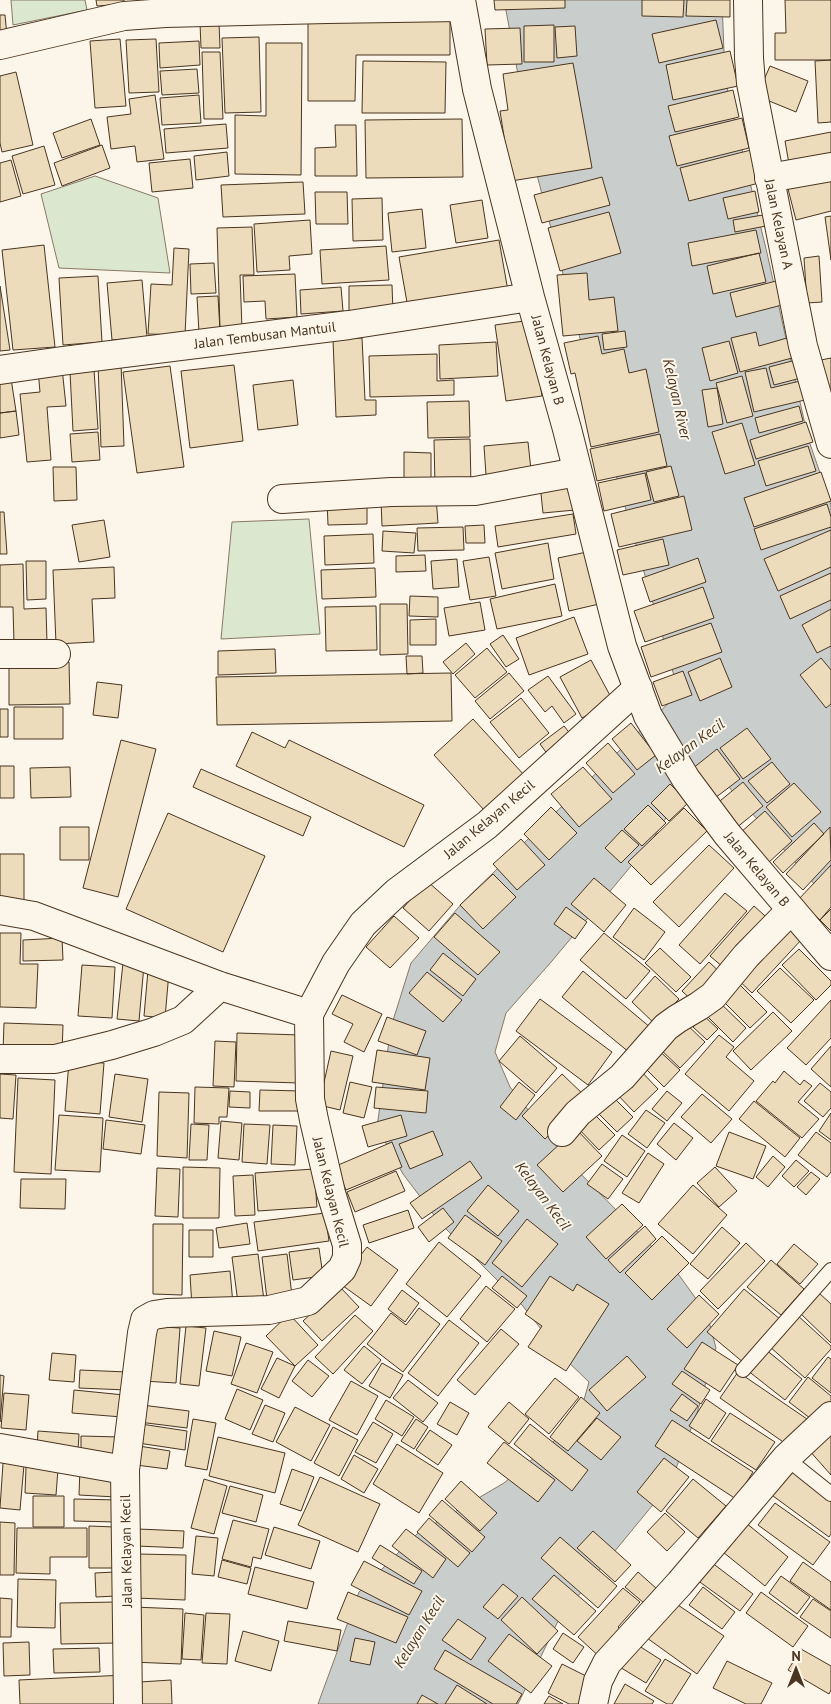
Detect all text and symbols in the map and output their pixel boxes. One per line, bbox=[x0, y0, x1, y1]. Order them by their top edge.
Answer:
street label: Jalan Kelayan A bbox=[760, 176, 798, 272]
street label: Jalan Kelayan B bbox=[527, 312, 569, 407]
street label: Jalan Tembusan Mantuil bbox=[192, 317, 337, 353]
water label: Kelayan River bbox=[659, 357, 696, 442]
water label: Kelayan Kecil bbox=[651, 714, 728, 777]
street label: Jalan Kelayan Kecil bbox=[439, 776, 538, 863]
street label: Jalan Kelayan B bbox=[720, 827, 794, 910]
street label: Jalan Kelayan Kecil bbox=[308, 1134, 353, 1249]
water label: Kelayan Kecil bbox=[511, 1157, 575, 1234]
street label: Jalan Kelayan Kecil bbox=[116, 1494, 136, 1609]
water label: Kelayan Kecil bbox=[389, 1592, 448, 1671]
north arrow bbox=[771, 1644, 821, 1694]
text: N bbox=[791, 1647, 801, 1665]

